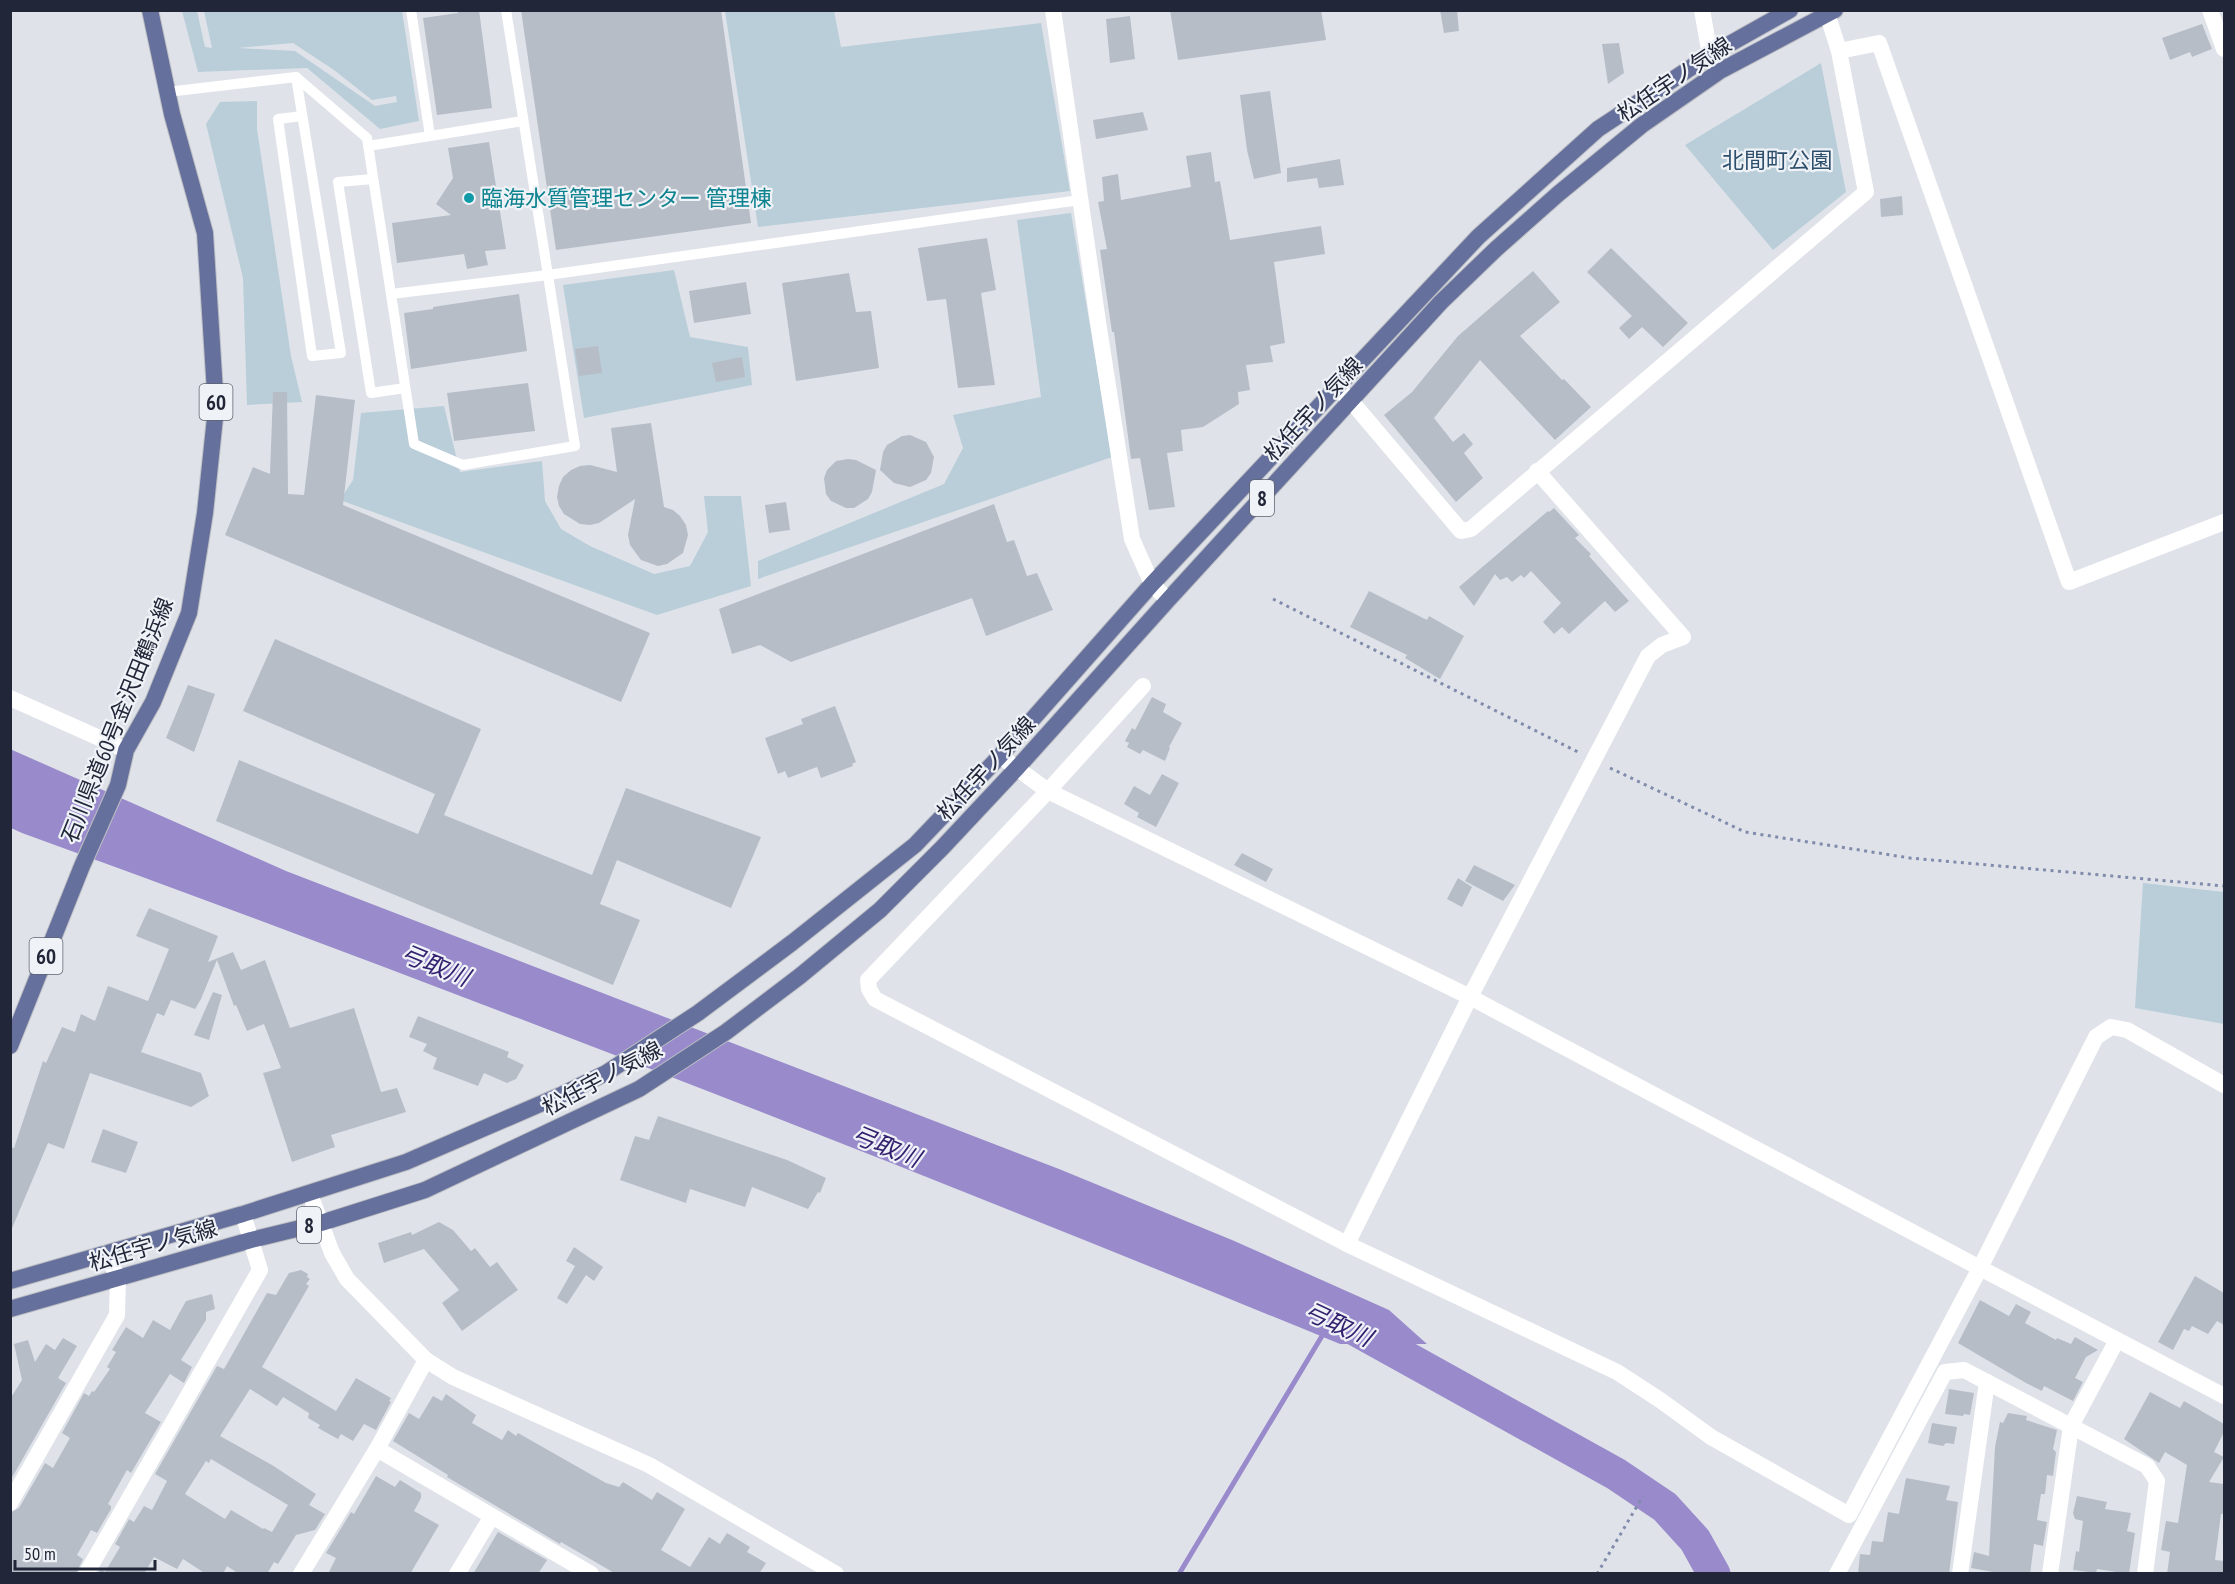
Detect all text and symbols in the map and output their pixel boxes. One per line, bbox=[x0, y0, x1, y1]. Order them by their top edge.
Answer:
street label: 松任宇ノ気線 bbox=[1611, 30, 1737, 128]
park label: 北間町公園 bbox=[1722, 146, 1832, 174]
place label: 臨海水質管理センター 管理棟 bbox=[481, 184, 772, 212]
marker: 臨海水質管理センター 管理棟 bbox=[462, 191, 476, 205]
street label: 松任宇ノ気線 bbox=[1258, 351, 1368, 467]
road number: 60 bbox=[200, 384, 232, 420]
road number: 8 bbox=[1250, 480, 1274, 516]
street label: 石川県道60号金沢田鶴浜線 bbox=[55, 593, 179, 847]
street label: 松任宇ノ気線 bbox=[931, 710, 1041, 826]
water label: 弓取川 bbox=[396, 937, 477, 994]
road number: 60 bbox=[30, 938, 63, 974]
street label: 松任宇ノ気線 bbox=[537, 1035, 667, 1121]
water label: 弓取川 bbox=[847, 1118, 928, 1175]
road number: 8 bbox=[297, 1207, 321, 1243]
street label: 松任宇ノ気線 bbox=[86, 1213, 220, 1277]
water label: 弓取川 bbox=[1299, 1295, 1380, 1355]
scale bar bbox=[15, 1533, 154, 1571]
text: 50 m bbox=[24, 1542, 56, 1565]

